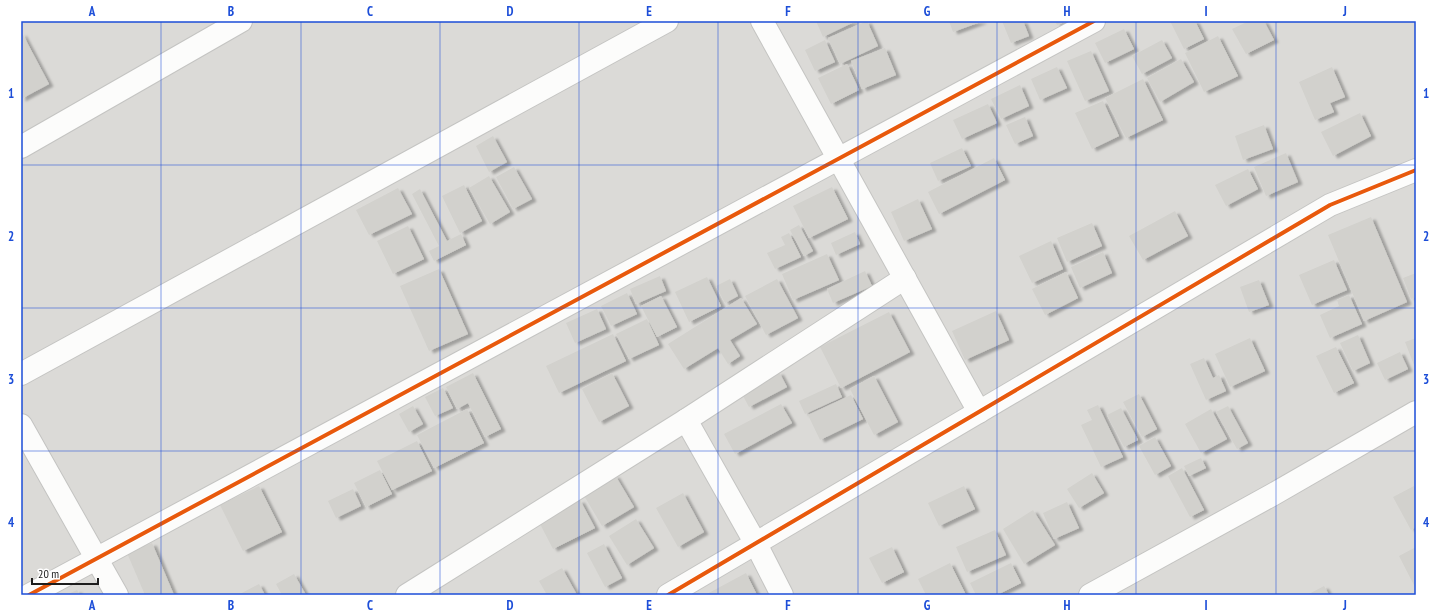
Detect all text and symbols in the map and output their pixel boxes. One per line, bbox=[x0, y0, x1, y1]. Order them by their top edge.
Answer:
text: A bbox=[88, 3, 96, 20]
text: B bbox=[228, 3, 234, 20]
text: C bbox=[367, 3, 373, 20]
text: D bbox=[507, 3, 514, 20]
text: E bbox=[646, 3, 652, 20]
text: F bbox=[785, 3, 791, 20]
text: G bbox=[924, 3, 931, 20]
text: H bbox=[1064, 3, 1071, 20]
text: I bbox=[1204, 3, 1208, 20]
text: J bbox=[1342, 3, 1347, 20]
text: 1 bbox=[8, 85, 14, 102]
text: 1 bbox=[1423, 85, 1429, 102]
text: 2 bbox=[8, 228, 14, 245]
text: 2 bbox=[1423, 228, 1429, 245]
text: 3 bbox=[8, 371, 14, 388]
text: 3 bbox=[1423, 371, 1429, 388]
text: 4 bbox=[8, 514, 15, 531]
text: 4 bbox=[1423, 514, 1430, 531]
scale bar bbox=[32, 560, 98, 586]
text: 20 m bbox=[38, 566, 59, 581]
text: A bbox=[88, 597, 96, 614]
text: B bbox=[228, 597, 234, 614]
text: C bbox=[367, 597, 373, 614]
text: D bbox=[507, 597, 514, 614]
text: E bbox=[646, 597, 652, 614]
text: F bbox=[785, 597, 791, 614]
text: G bbox=[924, 597, 931, 614]
text: H bbox=[1064, 597, 1071, 614]
text: I bbox=[1204, 597, 1208, 614]
text: J bbox=[1342, 597, 1347, 614]

